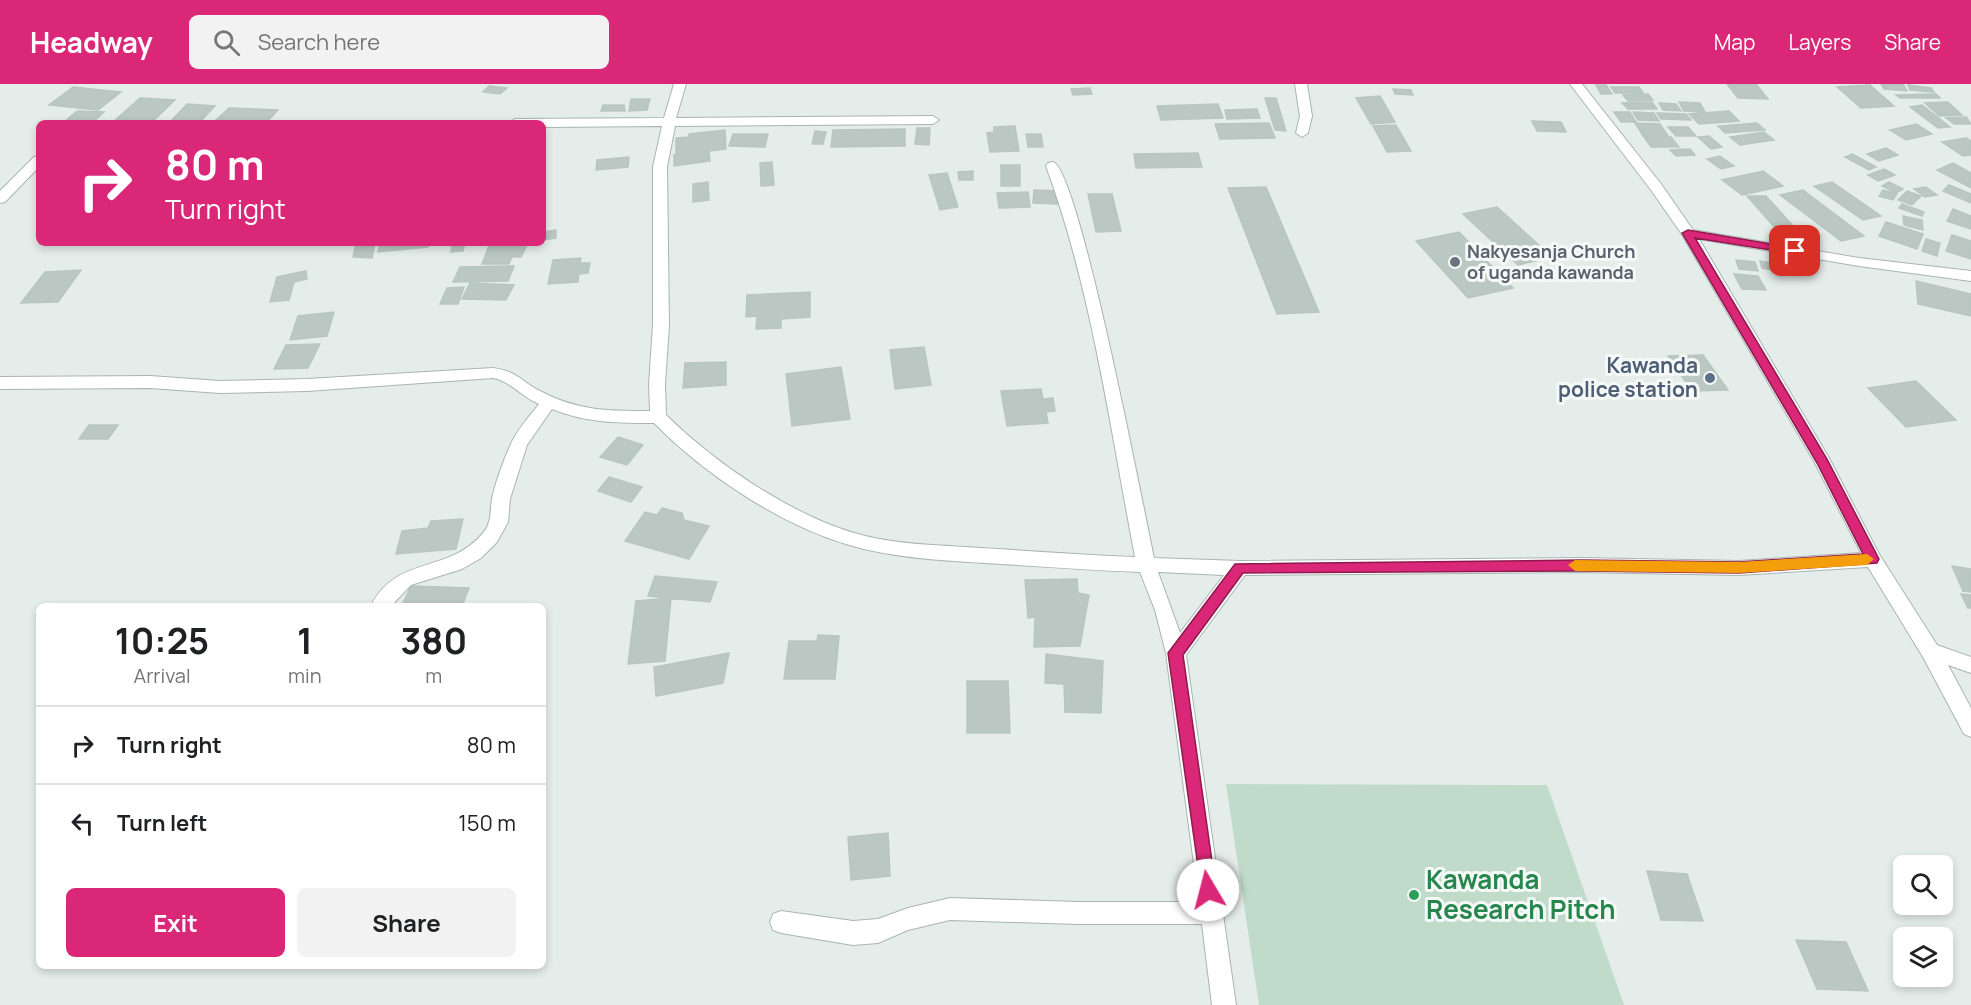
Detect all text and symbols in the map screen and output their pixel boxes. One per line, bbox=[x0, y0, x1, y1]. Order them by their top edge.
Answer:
search box bbox=[189, 15, 609, 69]
text: Headway bbox=[30, 23, 153, 61]
icon: search bbox=[210, 26, 243, 59]
text: Search here bbox=[258, 27, 380, 57]
text: Map bbox=[1714, 28, 1755, 56]
text: Layers bbox=[1788, 28, 1851, 56]
text: Share bbox=[1884, 28, 1941, 56]
text: 80 m bbox=[165, 135, 265, 193]
icon: right bbox=[66, 144, 144, 222]
text: Turn right bbox=[165, 190, 286, 227]
pin bbox=[1769, 225, 1820, 276]
icon: arrive bbox=[1778, 234, 1811, 267]
place label: Nakyesanja Church of uganda kawanda bbox=[1467, 239, 1636, 284]
marker: Nakyesanja Church of uganda kawanda bbox=[1448, 255, 1462, 269]
place label: Kawanda police station bbox=[1558, 351, 1698, 403]
marker: Kawanda police station bbox=[1703, 371, 1717, 385]
text: 10:25 bbox=[115, 616, 209, 665]
text: 1 bbox=[297, 616, 313, 665]
text: 380 bbox=[400, 616, 467, 665]
text: Arrival bbox=[133, 662, 191, 689]
text: min bbox=[288, 662, 322, 689]
text: m bbox=[425, 662, 442, 689]
icon: right bbox=[66, 729, 99, 762]
text: Turn right bbox=[117, 730, 222, 760]
text: 80 m bbox=[467, 730, 516, 760]
icon: left bbox=[66, 807, 99, 840]
text: Turn left bbox=[117, 808, 207, 838]
text: 150 m bbox=[458, 808, 516, 838]
map controls bbox=[1893, 855, 1953, 987]
button: search bbox=[1893, 855, 1953, 915]
position arrow bbox=[1176, 858, 1240, 922]
place label: Kawanda Research Pitch bbox=[1426, 861, 1615, 927]
button: Exit bbox=[66, 888, 285, 957]
button: Share bbox=[297, 888, 516, 957]
marker: Kawanda Research Pitch bbox=[1407, 888, 1421, 902]
button: layers bbox=[1893, 927, 1953, 987]

